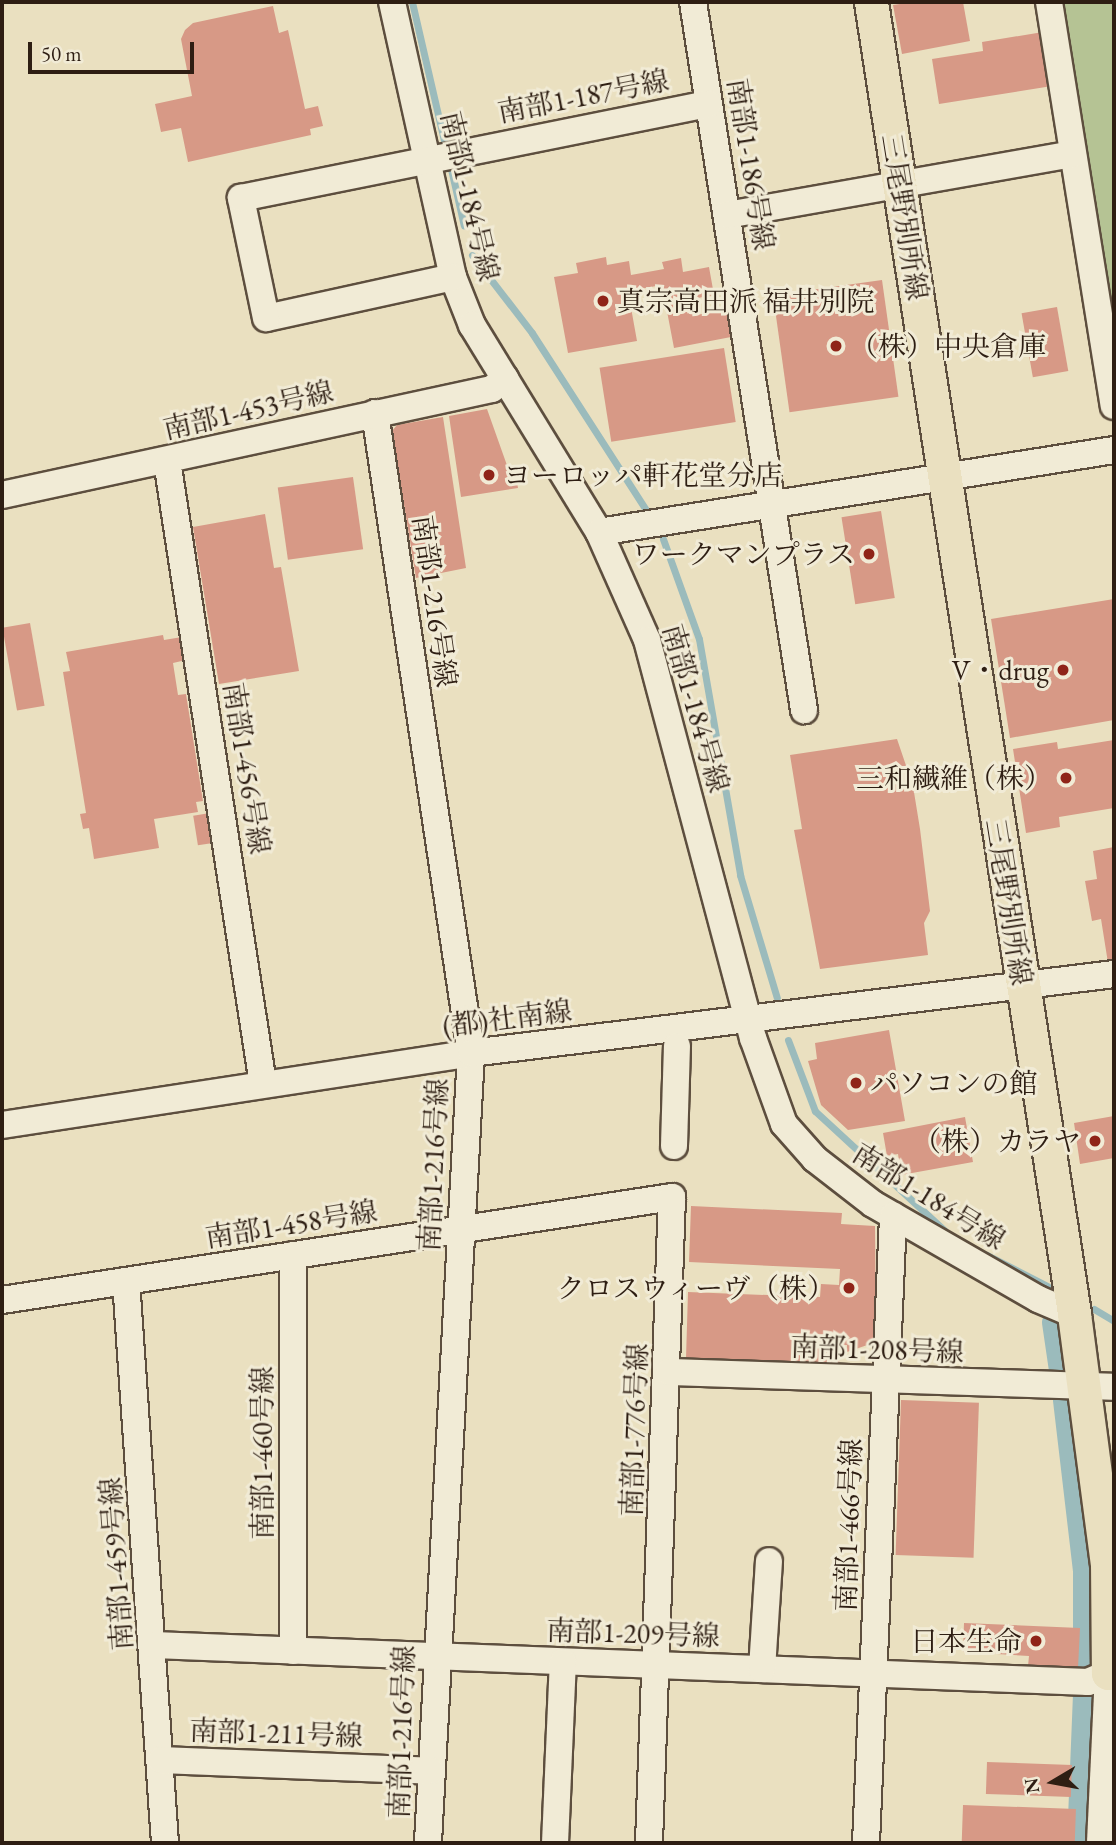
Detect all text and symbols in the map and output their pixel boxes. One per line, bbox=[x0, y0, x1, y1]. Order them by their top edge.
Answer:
scale bar bbox=[32, 28, 198, 72]
text: 50 m bbox=[41, 40, 82, 67]
street label: 南部1-187号線 bbox=[495, 63, 671, 129]
street label: 南部1-186号線 bbox=[721, 76, 781, 252]
street label: 南部1-184号線 bbox=[434, 108, 506, 284]
street label: 三尾野別所線 bbox=[875, 131, 935, 303]
place label: 真宗高田派 福井別院 bbox=[617, 284, 875, 318]
marker: 真宗高田派 福井別院 bbox=[595, 293, 611, 309]
place label: （株）中央倉庫 bbox=[850, 329, 1046, 363]
marker: （株）中央倉庫 bbox=[828, 338, 844, 354]
street label: 南部1-453号線 bbox=[160, 374, 336, 446]
place label: ヨーロッパ軒花堂分店 bbox=[503, 458, 783, 492]
marker: ヨーロッパ軒花堂分店 bbox=[481, 467, 497, 483]
street label: 南部1-216号線 bbox=[406, 513, 464, 689]
place label: ワークマンプラス bbox=[631, 537, 855, 571]
marker: ワークマンプラス bbox=[861, 546, 877, 562]
street label: 南部1-184号線 bbox=[656, 620, 736, 796]
place label: V・drug bbox=[952, 653, 1049, 687]
marker: V・drug bbox=[1055, 662, 1071, 678]
street label: 南部1-456号線 bbox=[217, 680, 277, 856]
place label: 三和繊維（株） bbox=[856, 761, 1052, 795]
marker: 三和繊維（株） bbox=[1058, 770, 1074, 786]
street label: 三尾野別所線 bbox=[979, 816, 1039, 988]
street label: (都)社南線 bbox=[441, 993, 573, 1043]
place label: パソコンの館 bbox=[870, 1066, 1038, 1100]
marker: パソコンの館 bbox=[848, 1075, 864, 1091]
street label: 南部1-216号線 bbox=[412, 1078, 454, 1252]
place label: （株）カラヤ bbox=[913, 1124, 1081, 1158]
marker: （株）カラヤ bbox=[1087, 1133, 1103, 1149]
street label: 南部1-184号線 bbox=[847, 1136, 1011, 1256]
street label: 南部1-458号線 bbox=[203, 1194, 379, 1254]
place label: クロスウィーヴ（株） bbox=[555, 1271, 835, 1305]
marker: クロスウィーヴ（株） bbox=[841, 1280, 857, 1296]
street label: 南部1-208号線 bbox=[790, 1329, 964, 1369]
street label: 南部1-776号線 bbox=[614, 1343, 654, 1517]
street label: 南部1-460号線 bbox=[245, 1366, 279, 1540]
street label: 南部1-466号線 bbox=[828, 1438, 868, 1612]
street label: 南部1-459号線 bbox=[93, 1476, 139, 1652]
street label: 南部1-209号線 bbox=[546, 1613, 720, 1653]
place label: 日本生命 bbox=[910, 1624, 1022, 1658]
marker: 日本生命 bbox=[1028, 1633, 1044, 1649]
street label: 南部1-216号線 bbox=[381, 1645, 421, 1819]
street label: 南部1-211号線 bbox=[189, 1713, 363, 1753]
north arrow bbox=[1018, 1747, 1088, 1817]
text: N bbox=[1018, 1776, 1045, 1795]

